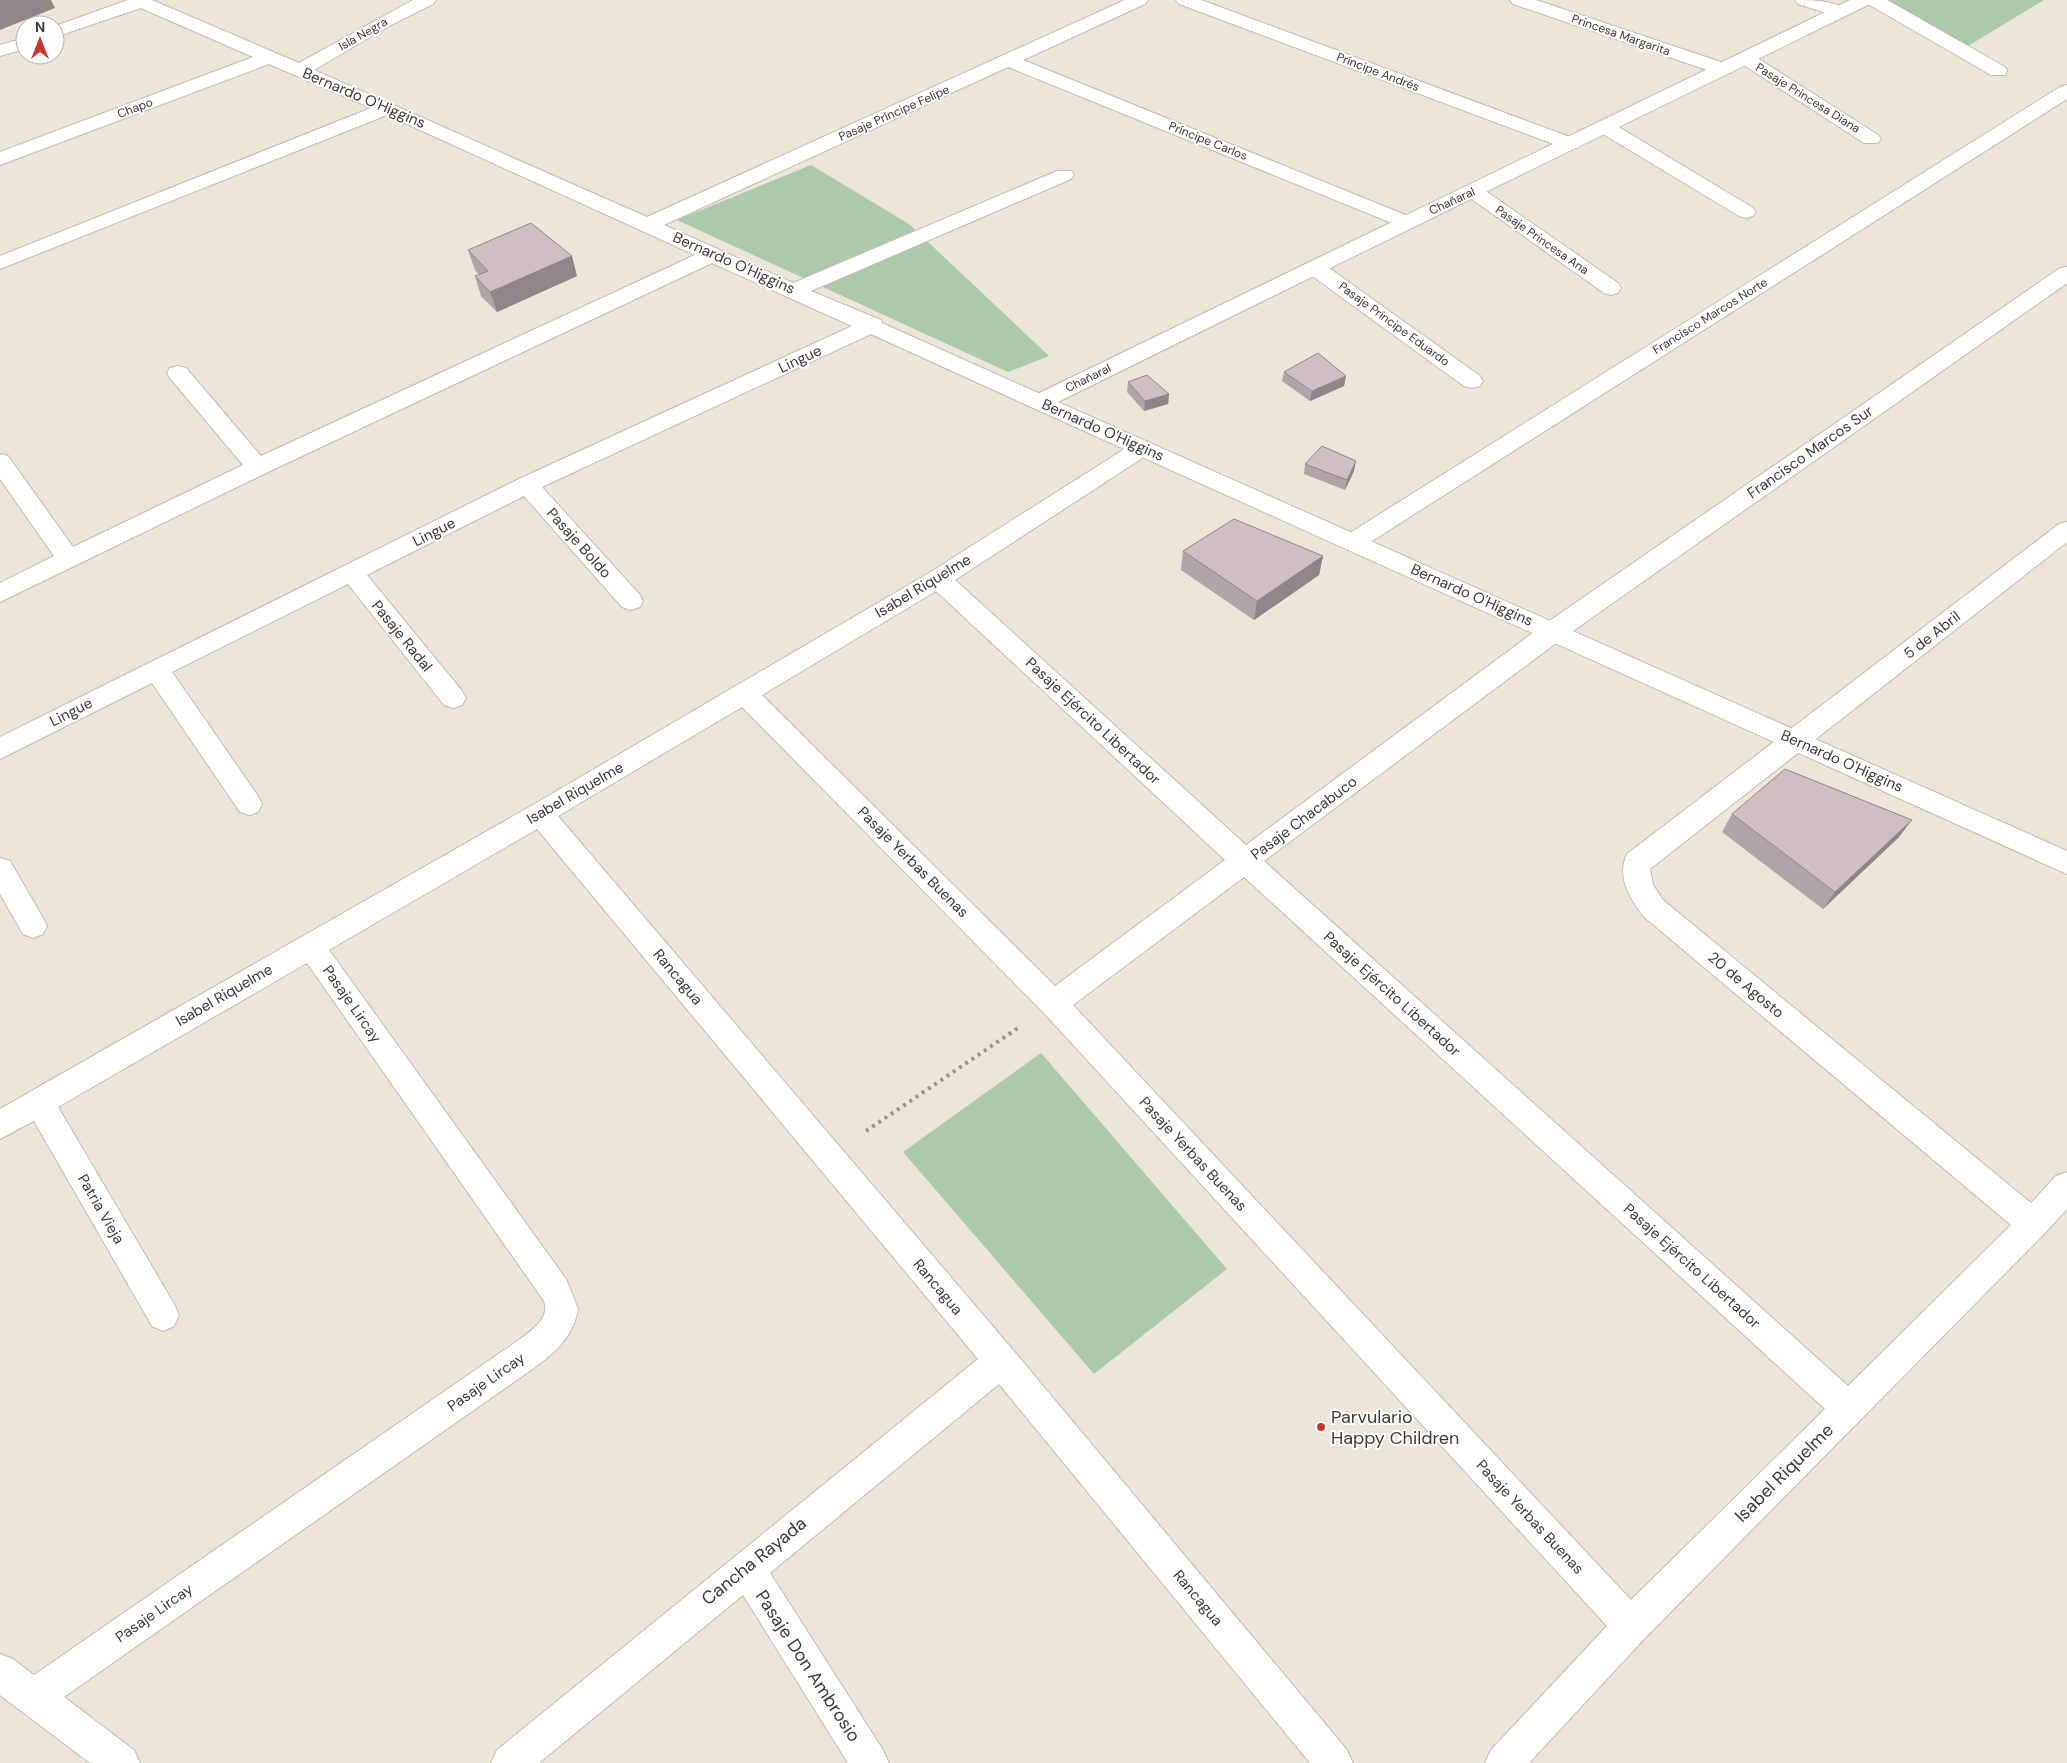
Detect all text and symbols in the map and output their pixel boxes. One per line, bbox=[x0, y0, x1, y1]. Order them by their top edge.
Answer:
street label: Princesa Margarita bbox=[1570, 11, 1672, 59]
street label: Isla Negra bbox=[336, 14, 390, 54]
north arrow bbox=[15, 15, 65, 65]
text: N bbox=[35, 18, 45, 36]
street label: Príncipe Andrés bbox=[1334, 49, 1422, 95]
street label: Pasaje Princesa Diana bbox=[1753, 59, 1863, 137]
street label: Bernardo O'Higgins bbox=[299, 63, 429, 133]
street label: Pasaje Príncipe Felipe bbox=[836, 81, 952, 145]
street label: Chapo bbox=[115, 94, 155, 122]
street label: Príncipe Carlos bbox=[1166, 118, 1250, 164]
street label: Chañaral bbox=[1426, 183, 1478, 219]
street label: Pasaje Princesa Ana bbox=[1492, 202, 1592, 278]
street label: Bernardo O'Higgins bbox=[670, 227, 798, 299]
street label: Francisco Marcos Norte bbox=[1650, 274, 1771, 358]
street label: Pasaje Príncipe Eduardo bbox=[1335, 278, 1453, 370]
street label: Lingue bbox=[775, 340, 825, 378]
street label: Chañaral bbox=[1062, 360, 1114, 396]
street label: Bernardo O'Higgins bbox=[1039, 394, 1167, 466]
street label: Francisco Marcos Sur bbox=[1743, 401, 1877, 503]
street label: Pasaje Boldo bbox=[542, 504, 616, 582]
street label: Lingue bbox=[409, 513, 459, 551]
street label: Isabel Riquelme bbox=[871, 549, 975, 623]
street label: Bernardo O'Higgins bbox=[1408, 559, 1536, 631]
street label: Pasaje Radal bbox=[367, 596, 437, 676]
street label: 5 de Abril bbox=[1899, 607, 1965, 663]
street label: Pasaje Ejército Libertador bbox=[1021, 653, 1165, 789]
street label: Lingue bbox=[46, 693, 96, 731]
street label: Bernardo O'Higgins bbox=[1778, 725, 1906, 797]
street label: Isabel Riquelme bbox=[523, 757, 627, 829]
street label: Pasaje Chacabuco bbox=[1247, 771, 1361, 865]
street label: Pasaje Yerbas Buenas bbox=[853, 802, 973, 922]
street label: Pasaje Ejército Libertador bbox=[1319, 927, 1465, 1061]
street label: Rancagua bbox=[649, 945, 707, 1009]
street label: 20 de Agosto bbox=[1704, 947, 1788, 1023]
street label: Isabel Riquelme bbox=[172, 959, 276, 1031]
street label: Pasaje Lircay bbox=[318, 961, 386, 1047]
street label: Pasaje Yerbas Buenas bbox=[1135, 1093, 1251, 1215]
street label: Patria Vieja bbox=[73, 1170, 129, 1248]
street label: Pasaje Ejército Libertador bbox=[1619, 1199, 1765, 1333]
street label: Rancagua bbox=[909, 1255, 967, 1319]
street label: Pasaje Lircay bbox=[443, 1348, 529, 1416]
place label: Parvulario Happy Children bbox=[1331, 1405, 1459, 1450]
street label: Isabel Riquelme bbox=[1729, 1418, 1839, 1528]
marker: Parvulario Happy Children bbox=[1315, 1421, 1327, 1433]
street label: Pasaje Yerbas Buenas bbox=[1472, 1456, 1588, 1578]
street label: Cancha Rayada bbox=[696, 1511, 812, 1611]
street label: Rancagua bbox=[1169, 1566, 1227, 1630]
street label: Pasaje Lircay bbox=[111, 1579, 197, 1647]
street label: Pasaje Don Ambrosio bbox=[750, 1585, 866, 1747]

